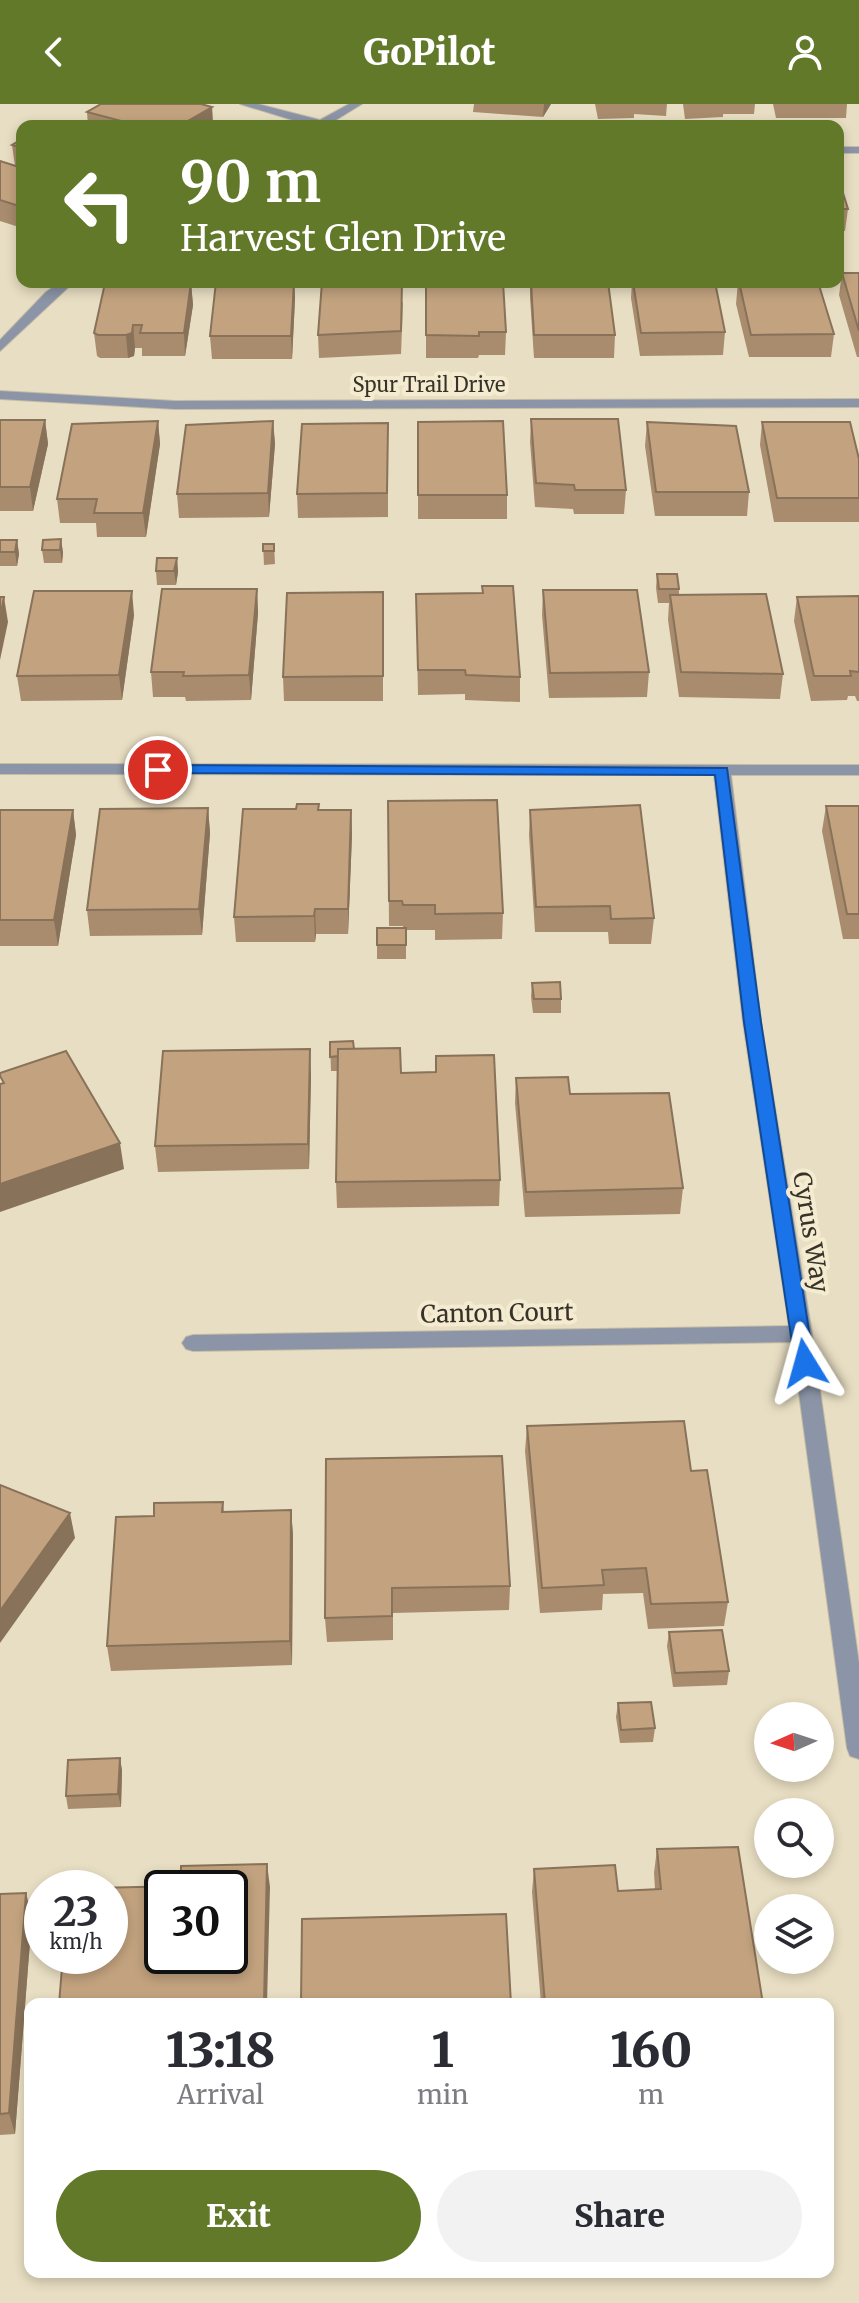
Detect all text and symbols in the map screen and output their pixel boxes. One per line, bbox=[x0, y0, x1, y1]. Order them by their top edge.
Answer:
icon: back bbox=[32, 30, 76, 74]
text: GoPilot bbox=[363, 30, 496, 75]
icon: person bbox=[783, 30, 827, 74]
text: 90 m bbox=[180, 147, 321, 217]
icon: left bbox=[48, 152, 152, 256]
text: Harvest Glen Drive bbox=[180, 216, 506, 261]
street label: Spur Trail Drive bbox=[353, 372, 505, 397]
pin bbox=[124, 736, 192, 804]
icon: arrive bbox=[136, 748, 180, 792]
street label: Cyrus Way bbox=[786, 1169, 836, 1295]
street label: Canton Court bbox=[420, 1296, 574, 1330]
position arrow bbox=[763, 1321, 847, 1405]
north arrow bbox=[754, 1702, 834, 1782]
map controls bbox=[754, 1702, 834, 1974]
button: search bbox=[754, 1798, 834, 1878]
speed limit sign: 30 bbox=[144, 1870, 248, 1974]
text: 23 bbox=[53, 1887, 99, 1937]
button: layers bbox=[754, 1894, 834, 1974]
text: km/h bbox=[50, 1929, 102, 1954]
text: 13:18 bbox=[166, 2020, 275, 2080]
text: 1 bbox=[432, 2020, 454, 2080]
text: 160 bbox=[610, 2020, 692, 2080]
text: Arrival bbox=[177, 2078, 264, 2111]
text: min bbox=[417, 2078, 469, 2111]
text: m bbox=[638, 2078, 664, 2111]
button: Exit bbox=[56, 2170, 421, 2262]
button: Share bbox=[437, 2170, 802, 2262]

